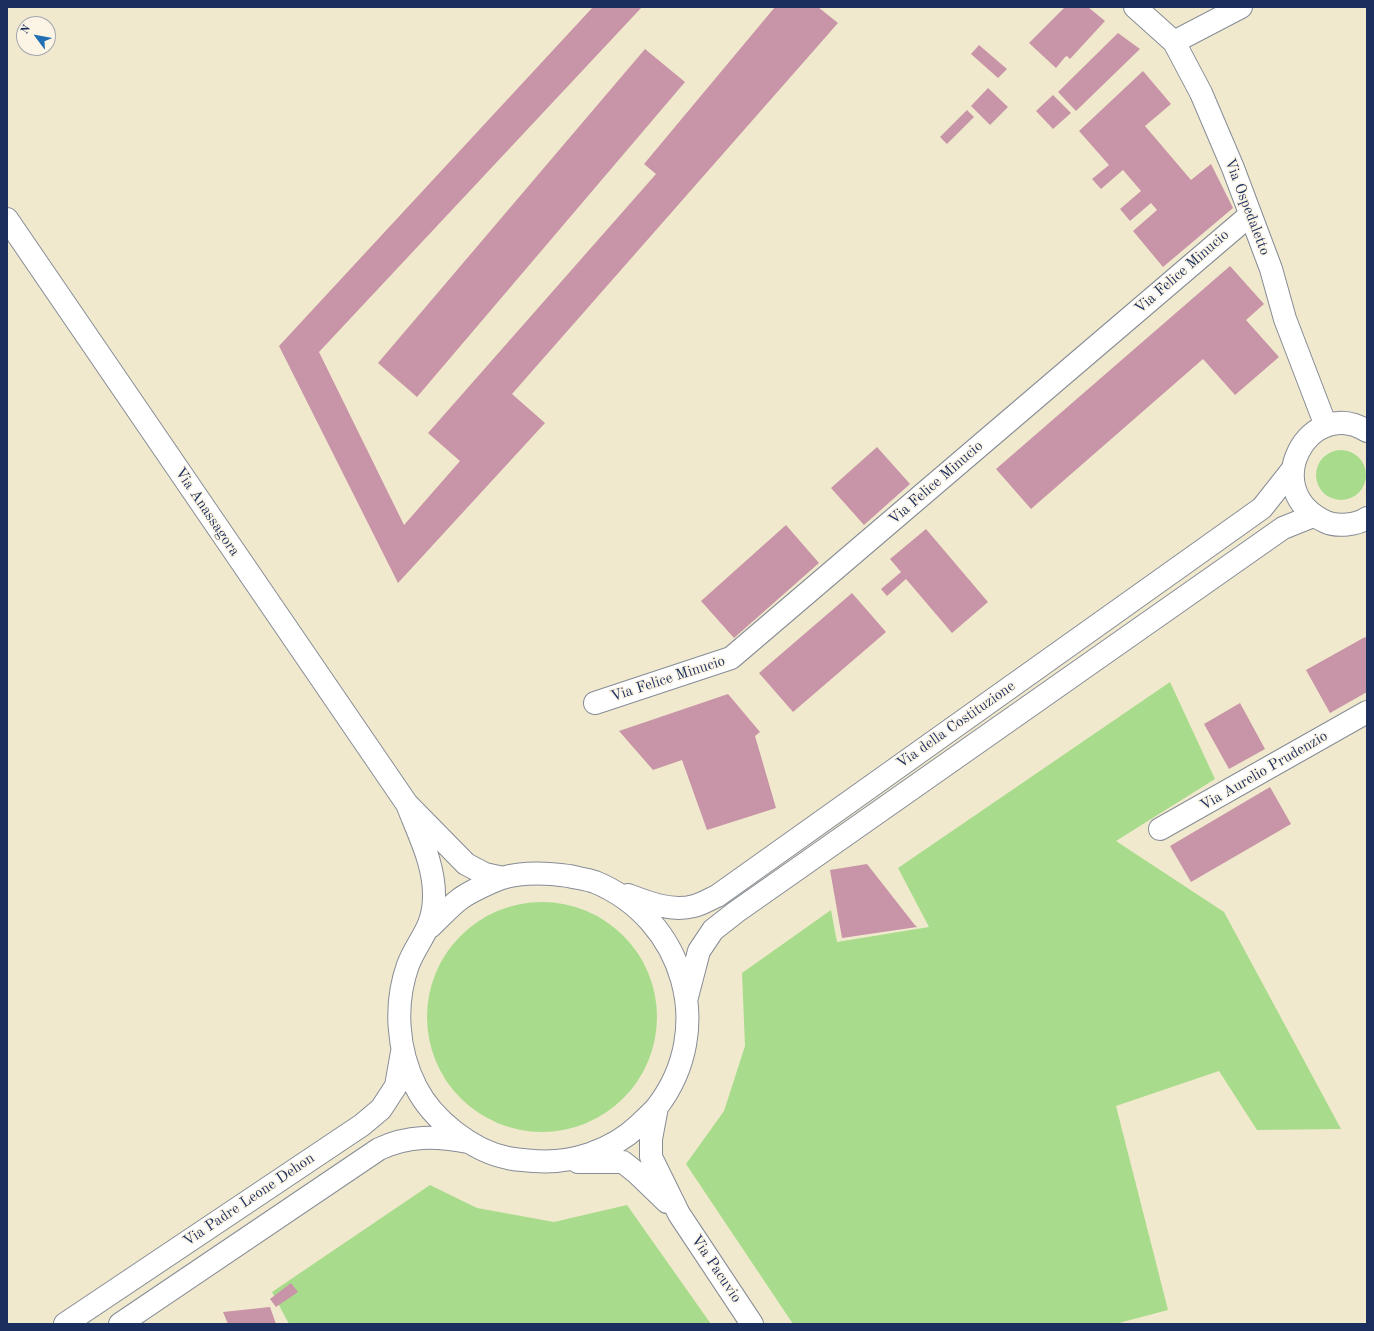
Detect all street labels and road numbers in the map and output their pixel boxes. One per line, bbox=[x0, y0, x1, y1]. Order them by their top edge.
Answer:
street label: Via Ospedaletto bbox=[1220, 156, 1274, 258]
street label: Via Felice Minucio bbox=[1131, 226, 1233, 318]
street label: Via Felice Minucio bbox=[885, 437, 987, 529]
street label: Via Anassagora bbox=[171, 464, 243, 560]
street label: Via Felice Minucio bbox=[609, 652, 727, 706]
street label: Via della Costituzione bbox=[893, 677, 1019, 773]
street label: Via Aurelio Prudenzio bbox=[1197, 727, 1331, 815]
street label: Via Padre Leone Dehon bbox=[180, 1149, 318, 1251]
street label: Via Pacuvio bbox=[687, 1232, 745, 1306]

